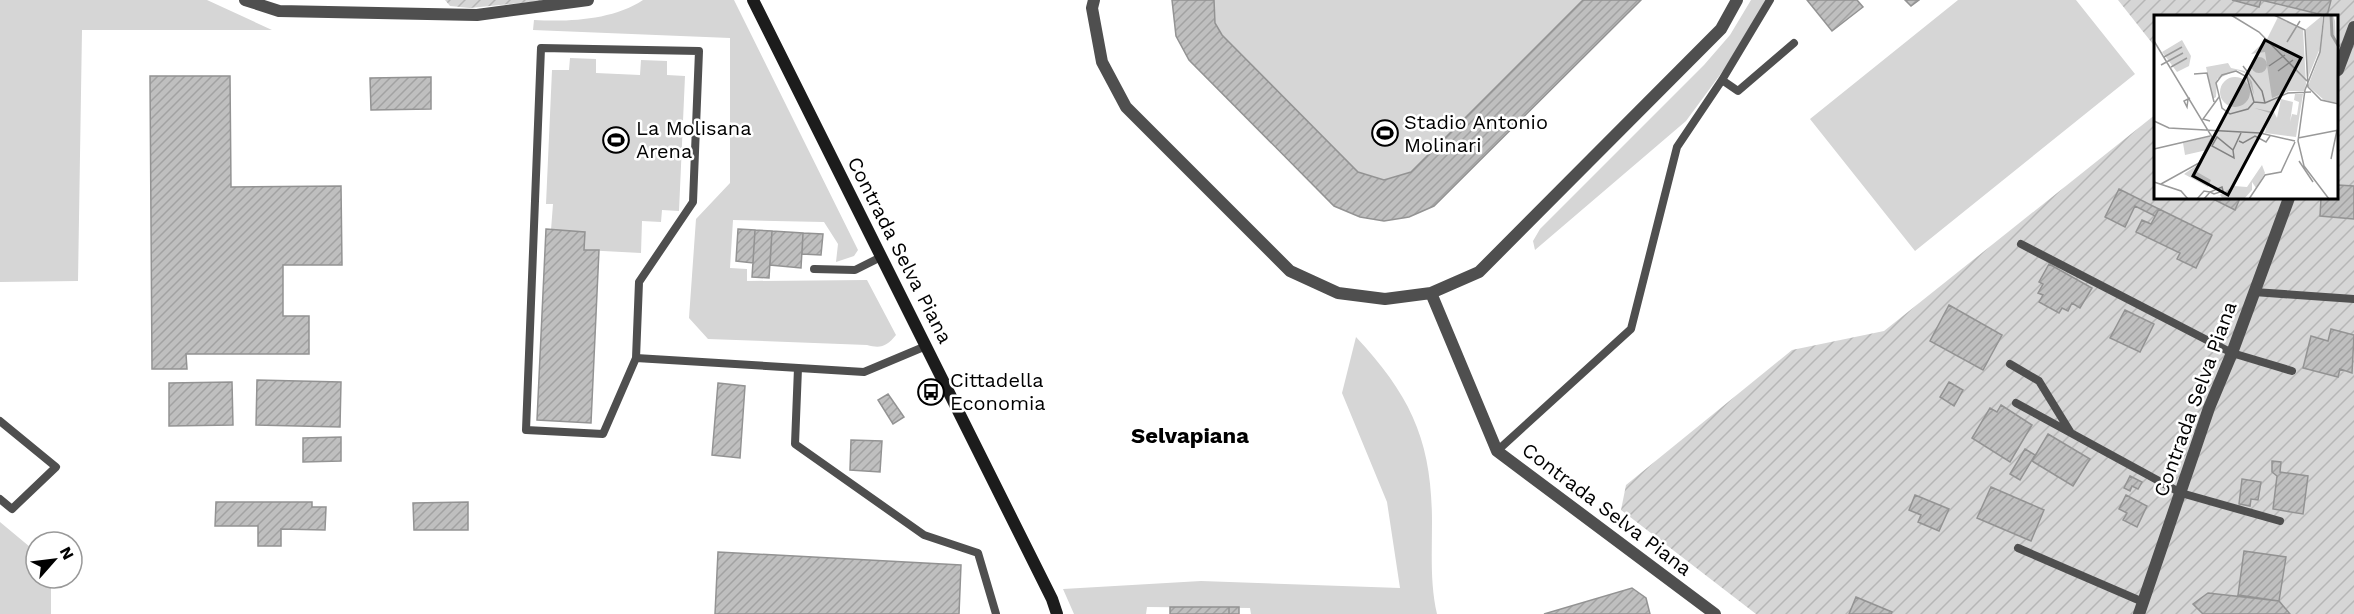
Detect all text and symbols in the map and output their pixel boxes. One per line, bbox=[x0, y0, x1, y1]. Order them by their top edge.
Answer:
inset map bbox=[2154, 15, 2339, 200]
place label: Stadio Antonio Molinari bbox=[1404, 110, 1548, 157]
place label: La Molisana Arena bbox=[636, 116, 752, 163]
sports icon: Stadio Antonio Molinari bbox=[1370, 118, 1400, 148]
sports icon: La Molisana Arena bbox=[601, 125, 631, 155]
street label: Contrada Selva Piana bbox=[843, 153, 957, 347]
street label: Contrada Selva Piana bbox=[2148, 298, 2242, 500]
place label: Cittadella Economia bbox=[950, 368, 1046, 415]
bus stop icon: Cittadella Economia bbox=[916, 377, 946, 407]
district label: Selvapiana bbox=[1131, 423, 1249, 448]
street label: Contrada Selva Piana bbox=[1517, 437, 1697, 581]
north arrow bbox=[24, 530, 84, 590]
text: N bbox=[56, 543, 78, 563]

